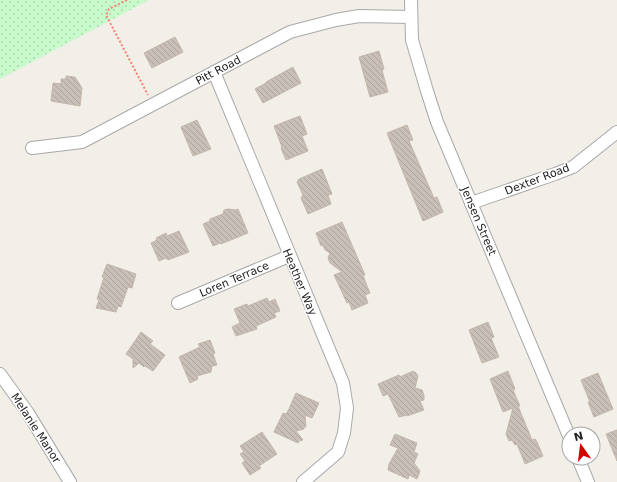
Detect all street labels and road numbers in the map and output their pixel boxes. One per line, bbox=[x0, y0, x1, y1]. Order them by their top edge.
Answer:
street label: Pitt Road bbox=[193, 53, 243, 88]
street label: Dexter Road bbox=[503, 161, 571, 198]
street label: Jensen Street bbox=[458, 184, 499, 258]
street label: Heather Way bbox=[280, 247, 320, 318]
street label: Loren Terrace bbox=[197, 259, 271, 300]
street label: Melanie Manor bbox=[8, 391, 63, 466]

